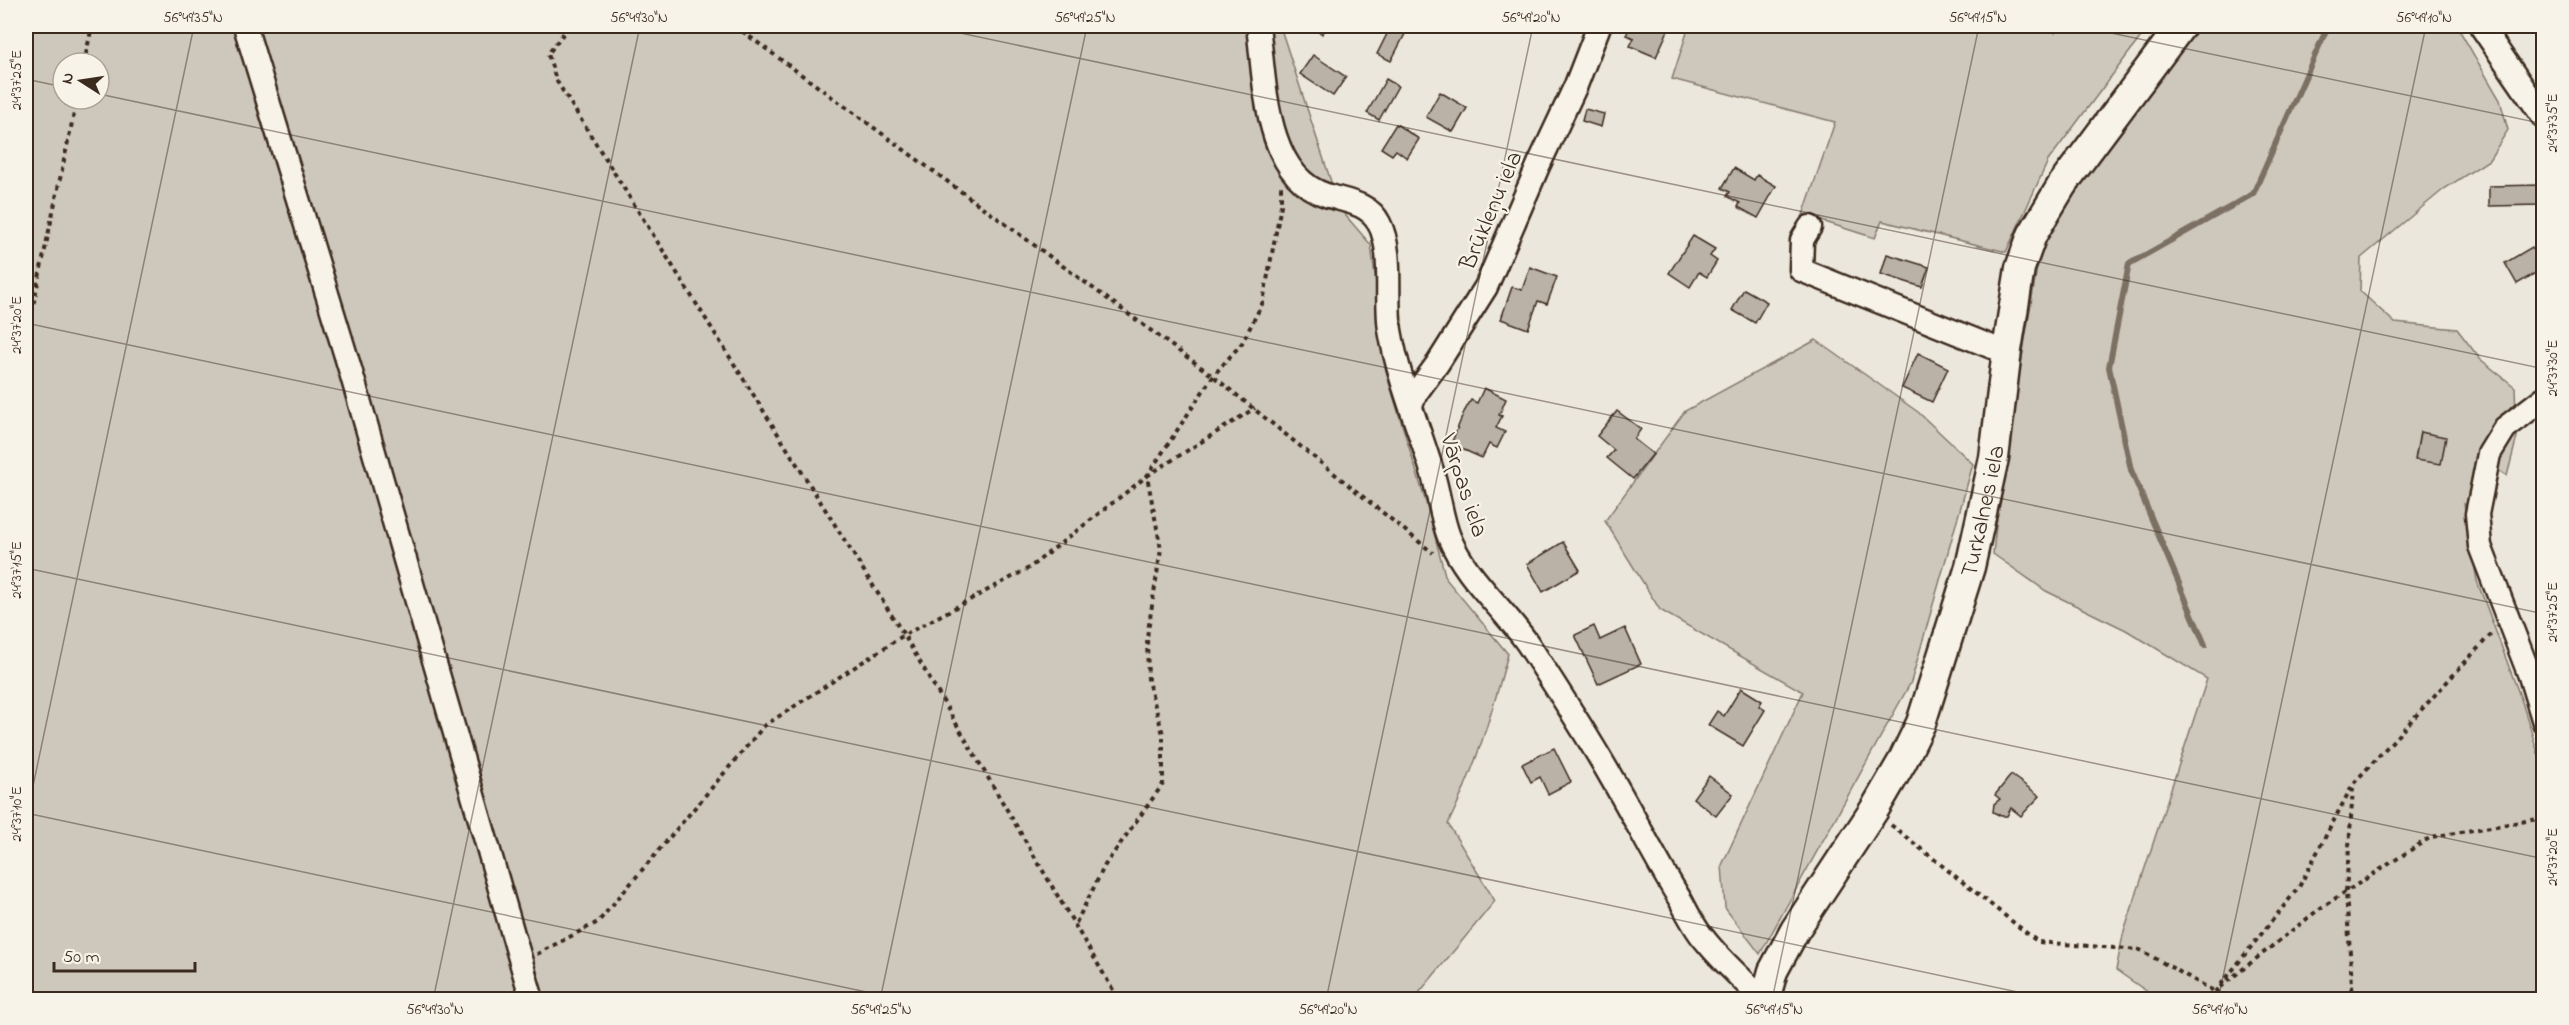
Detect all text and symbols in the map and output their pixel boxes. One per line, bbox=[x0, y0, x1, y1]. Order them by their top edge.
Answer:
text: 56°49'35"N bbox=[163, 7, 223, 29]
text: 56°49'30"N bbox=[610, 7, 668, 29]
text: 56°49'25"N bbox=[1054, 7, 1116, 29]
text: 56°49'20"N bbox=[1501, 7, 1561, 29]
text: 56°49'15"N bbox=[1949, 7, 2007, 29]
text: 56°49'10"N bbox=[2396, 7, 2452, 29]
text: 24°37'25"E bbox=[6, 50, 28, 110]
north arrow bbox=[51, 51, 111, 111]
text: N bbox=[55, 70, 81, 86]
text: 24°37'35"E bbox=[2542, 94, 2564, 152]
street label: Brūkleņu iela bbox=[1451, 146, 1533, 277]
text: 24°37'20"E bbox=[6, 296, 28, 354]
text: 24°37'30"E bbox=[2542, 340, 2564, 396]
street label: Vārpas iela bbox=[1429, 428, 1496, 542]
street label: Turkalnes iela bbox=[1953, 444, 2015, 582]
text: 24°37'15"E bbox=[6, 541, 28, 599]
text: 24°37'25"E bbox=[2542, 582, 2564, 642]
text: 24°37'10"E bbox=[6, 786, 28, 842]
text: 24°37'20"E bbox=[2542, 828, 2564, 886]
scale bar bbox=[54, 935, 195, 973]
text: 50 m bbox=[63, 945, 100, 971]
text: 56°49'30"N bbox=[406, 999, 464, 1021]
text: 56°49'25"N bbox=[850, 999, 912, 1021]
text: 56°49'20"N bbox=[1298, 999, 1358, 1021]
text: 56°49'15"N bbox=[1745, 999, 1803, 1021]
text: 56°49'10"N bbox=[2192, 999, 2248, 1021]

